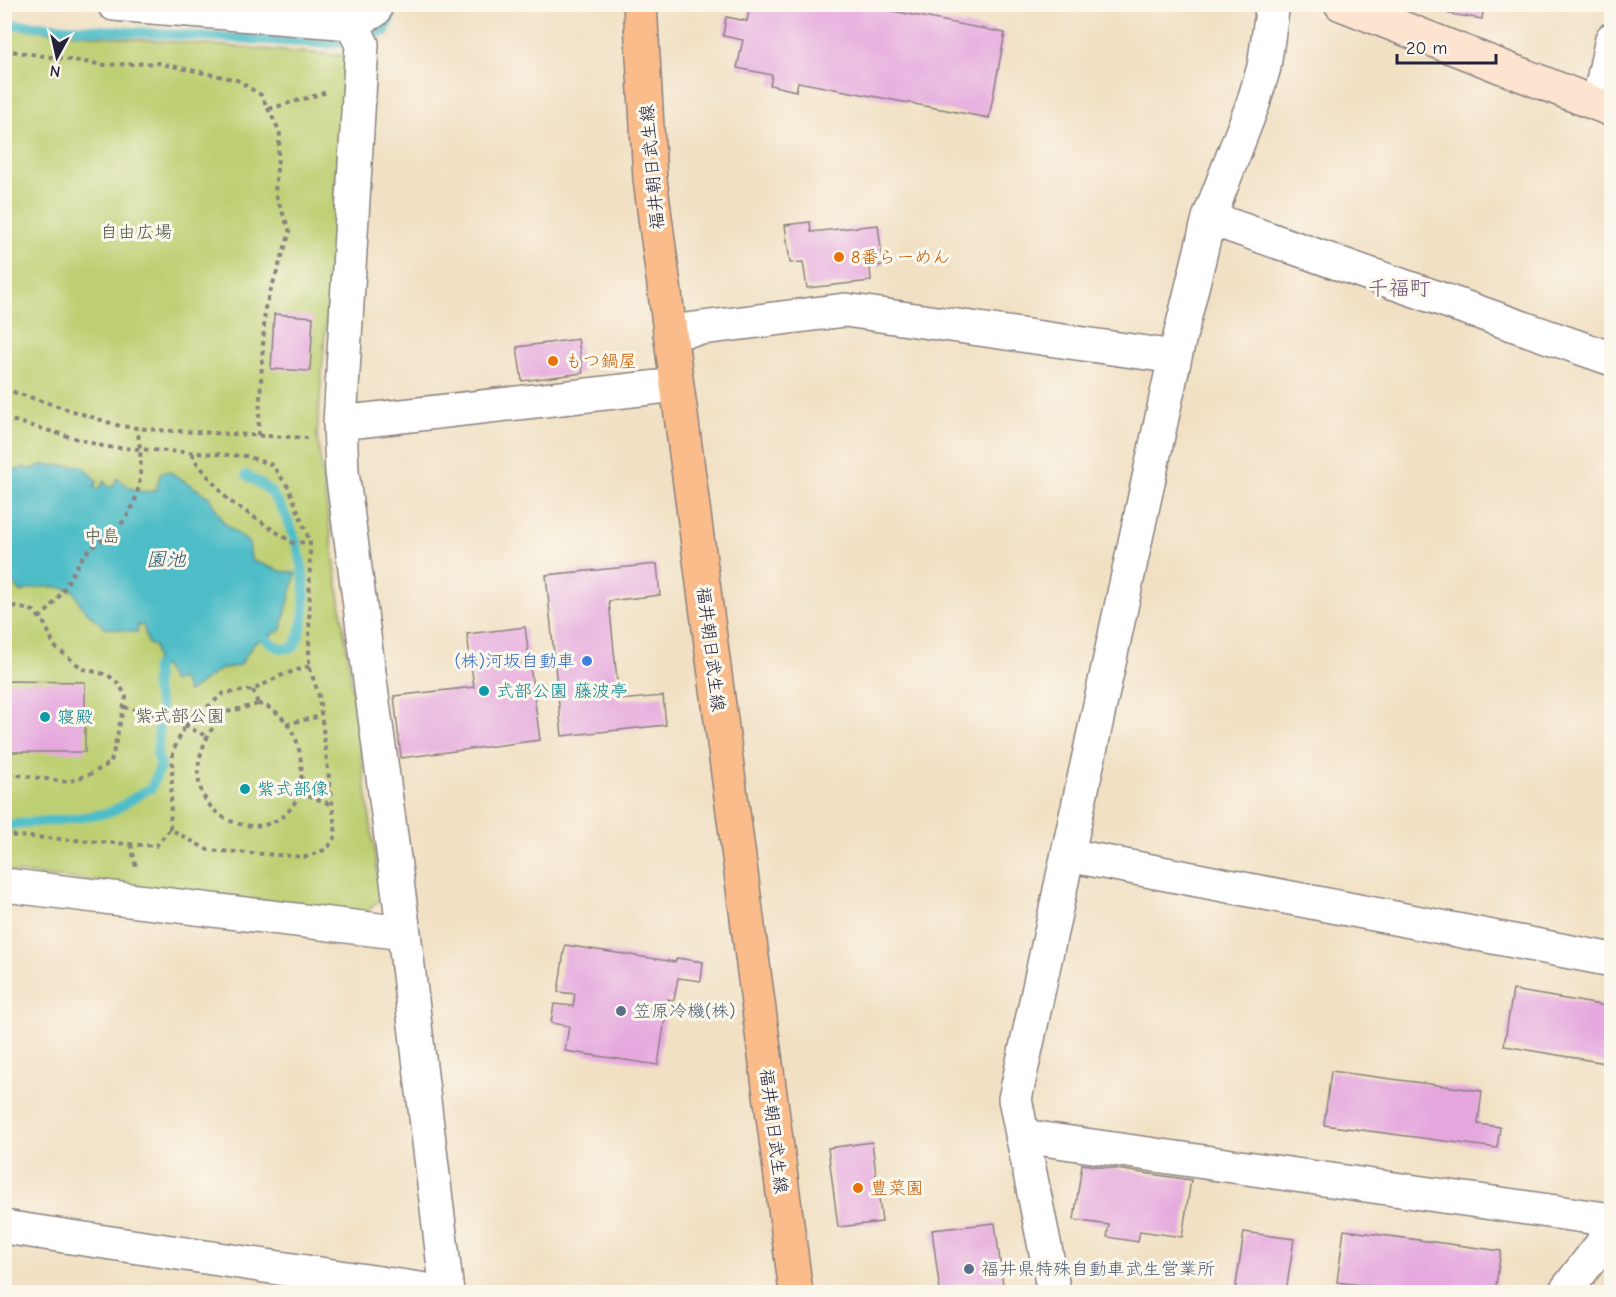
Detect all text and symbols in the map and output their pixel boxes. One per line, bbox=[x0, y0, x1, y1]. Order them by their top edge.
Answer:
north arrow bbox=[27, 27, 87, 87]
scale bar bbox=[1397, 27, 1496, 65]
text: 20 m bbox=[1406, 38, 1447, 59]
text: N bbox=[49, 61, 61, 81]
street label: 福井朝日武生線 bbox=[637, 103, 668, 231]
park label: 自由広場 bbox=[100, 222, 172, 243]
place label: 8番らーめん bbox=[851, 247, 950, 268]
marker: 8番らーめん bbox=[832, 250, 846, 264]
district label: 千福町 bbox=[1368, 276, 1431, 300]
place label: もつ鍋屋 bbox=[565, 351, 637, 372]
marker: もつ鍋屋 bbox=[546, 354, 560, 368]
park label: 中島 bbox=[84, 526, 120, 547]
water label: 園池 bbox=[146, 548, 187, 571]
street label: 福井朝日武生線 bbox=[692, 585, 729, 713]
place label: (株)河坂自動車 bbox=[455, 651, 575, 672]
marker: (株)河坂自動車 bbox=[580, 654, 594, 668]
place label: 式部公園 藤波亭 bbox=[496, 681, 628, 702]
marker: 式部公園 藤波亭 bbox=[477, 684, 491, 698]
park label: 紫式部公園 bbox=[135, 706, 225, 727]
place label: 寝殿 bbox=[57, 707, 93, 728]
marker: 寝殿 bbox=[38, 710, 52, 724]
place label: 紫式部像 bbox=[257, 779, 329, 800]
marker: 紫式部像 bbox=[238, 782, 252, 796]
place label: 笠原冷機(株) bbox=[633, 1001, 735, 1022]
marker: 笠原冷機(株) bbox=[614, 1004, 628, 1018]
street label: 福井朝日武生線 bbox=[755, 1067, 792, 1195]
place label: 豊菜園 bbox=[870, 1178, 924, 1199]
marker: 豊菜園 bbox=[851, 1181, 865, 1195]
place label: 福井県特殊自動車武生営業所 bbox=[981, 1259, 1215, 1280]
marker: 福井県特殊自動車武生営業所 bbox=[962, 1262, 976, 1276]

